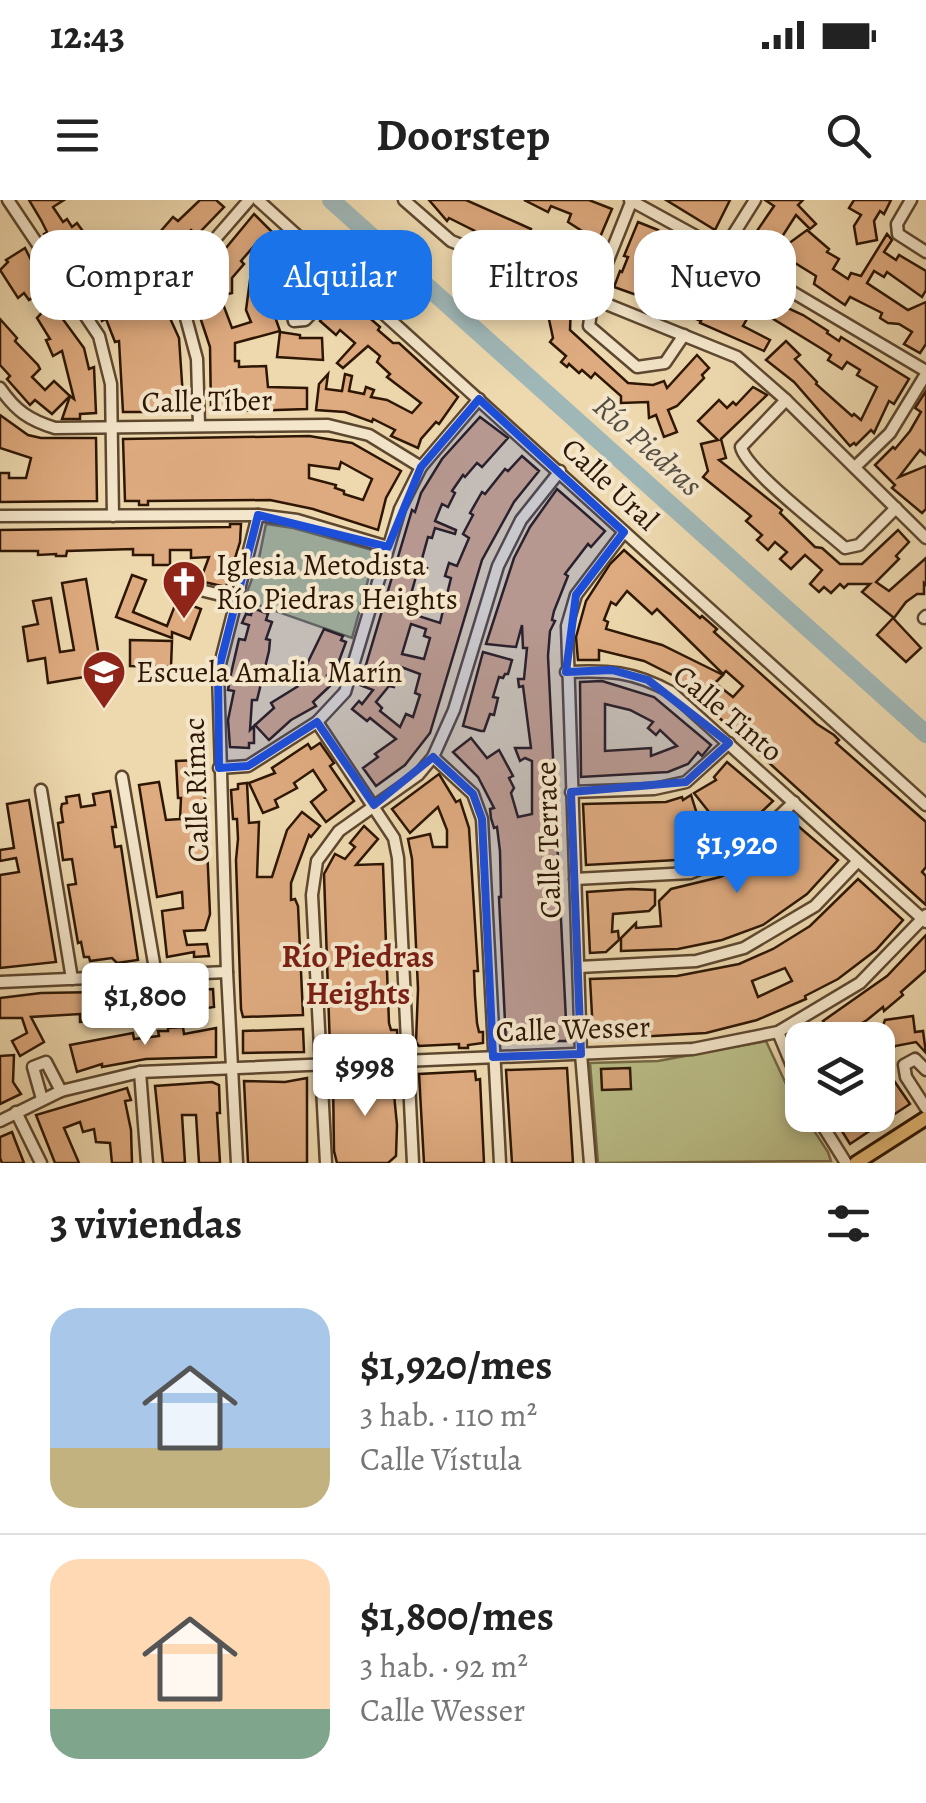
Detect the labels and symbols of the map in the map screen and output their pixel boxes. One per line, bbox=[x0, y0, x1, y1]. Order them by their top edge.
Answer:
street label: Calle Tíber bbox=[141, 380, 273, 422]
water label: Río Piedras bbox=[584, 384, 712, 506]
street label: Calle Ural bbox=[553, 429, 667, 539]
place label: Iglesia Metodista Río Piedras Heights bbox=[216, 545, 458, 619]
church icon: Iglesia Metodista Río Piedras Heights bbox=[161, 559, 207, 620]
school or university icon: Escuela Amalia Marín bbox=[81, 649, 127, 710]
place label: Escuela Amalia Marín bbox=[136, 652, 402, 692]
street label: Calle Tinto bbox=[665, 655, 791, 771]
street label: Calle Rímac bbox=[173, 717, 219, 863]
street label: Calle Terrace bbox=[525, 761, 571, 919]
pin: $1,920 bbox=[656, 811, 818, 896]
district label: Río Piedras Heights bbox=[282, 934, 434, 1015]
pin: $1,800 bbox=[64, 963, 226, 1048]
street label: Calle Wesser bbox=[495, 1006, 651, 1052]
pin: $998 bbox=[306, 1034, 424, 1119]

